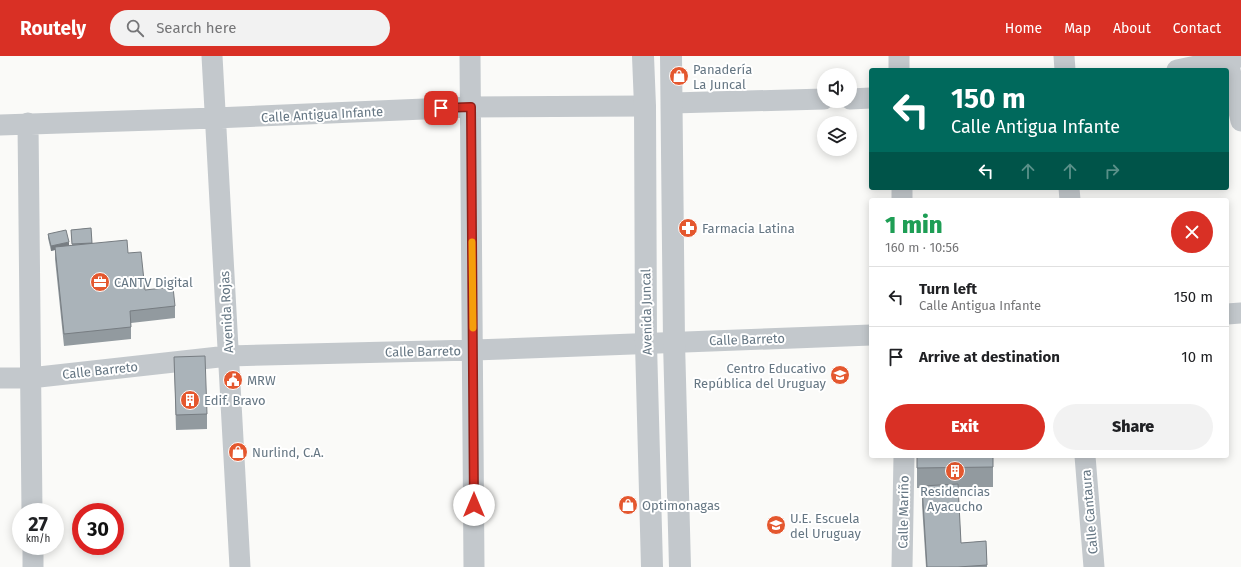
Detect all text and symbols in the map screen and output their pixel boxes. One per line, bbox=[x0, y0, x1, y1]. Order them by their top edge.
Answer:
search box bbox=[110, 10, 390, 46]
text: Routely bbox=[20, 17, 86, 40]
icon: search bbox=[124, 17, 146, 39]
text: Search here bbox=[156, 19, 236, 37]
text: Home bbox=[1005, 20, 1042, 37]
text: Map bbox=[1064, 20, 1091, 37]
text: About bbox=[1113, 20, 1151, 37]
text: Contact bbox=[1173, 20, 1221, 37]
place label: Panadería La Juncal bbox=[693, 62, 752, 92]
shop icon: Panadería La Juncal bbox=[668, 65, 690, 87]
map controls bbox=[817, 68, 857, 156]
button: sound bbox=[817, 68, 857, 108]
text: 150 m bbox=[951, 82, 1026, 115]
icon: left bbox=[885, 84, 937, 136]
pin bbox=[424, 91, 458, 125]
icon: arrive bbox=[430, 97, 452, 119]
street label: Calle Antigua Infante bbox=[261, 104, 383, 125]
button: layers bbox=[817, 116, 857, 156]
text: Calle Antigua Infante bbox=[951, 116, 1120, 138]
icon: left bbox=[975, 160, 997, 182]
icon: ahead bbox=[1017, 160, 1039, 182]
icon: ahead bbox=[1059, 160, 1081, 182]
icon: right bbox=[1101, 160, 1123, 182]
text: 1 min bbox=[885, 211, 943, 239]
button: close bbox=[1171, 211, 1213, 253]
pharmacy icon: Farmacia Latina bbox=[677, 217, 699, 239]
place label: Farmacia Latina bbox=[702, 221, 795, 236]
text: 160 m · 10:56 bbox=[885, 240, 959, 255]
street label: Avenida Juncal bbox=[638, 268, 655, 355]
street label: Avenida Rojas bbox=[217, 270, 236, 353]
office icon: CANTV Digital bbox=[89, 271, 111, 293]
place label: CANTV Digital bbox=[114, 275, 193, 290]
text: Turn left bbox=[919, 280, 977, 298]
icon: left bbox=[885, 286, 907, 308]
text: 150 m bbox=[1174, 288, 1213, 306]
text: Calle Antigua Infante bbox=[919, 298, 1041, 313]
street label: Calle Barreto bbox=[709, 331, 785, 348]
street label: Calle Barreto bbox=[385, 343, 461, 360]
icon: arrive bbox=[885, 346, 907, 368]
text: Arrive at destination bbox=[919, 348, 1060, 366]
text: 10 m bbox=[1181, 348, 1213, 366]
street label: Calle Barreto bbox=[61, 359, 139, 382]
place label: Centro Educativo República del Uruguay bbox=[693, 361, 827, 391]
school or university icon: Centro Educativo República del Uruguay bbox=[829, 364, 851, 386]
public building icon: MRW bbox=[222, 369, 244, 391]
place label: MRW bbox=[247, 373, 276, 388]
building icon: Edif. Bravo bbox=[179, 389, 201, 411]
place label: Edif. Bravo bbox=[204, 393, 266, 408]
button: Exit bbox=[885, 404, 1045, 450]
button: Share bbox=[1053, 404, 1213, 450]
shop icon: Nurlind, C.A. bbox=[227, 441, 249, 463]
place label: Nurlind, C.A. bbox=[252, 445, 324, 460]
building icon: Residencias Ayacucho bbox=[944, 460, 966, 482]
street label: Calle Cantaura bbox=[1078, 469, 1101, 555]
street label: Calle Mariño bbox=[895, 475, 912, 549]
position arrow bbox=[453, 484, 495, 526]
place label: Residencias Ayacucho bbox=[920, 484, 990, 514]
shop icon: Optimonagas bbox=[617, 494, 639, 516]
place label: Optimonagas bbox=[642, 498, 720, 513]
speed limit sign: 30 bbox=[72, 503, 124, 555]
place label: U.E. Escuela del Uruguay bbox=[790, 511, 861, 541]
text: 27 bbox=[28, 512, 48, 536]
school or university icon: U.E. Escuela del Uruguay bbox=[765, 514, 787, 536]
text: km/h bbox=[26, 533, 50, 545]

